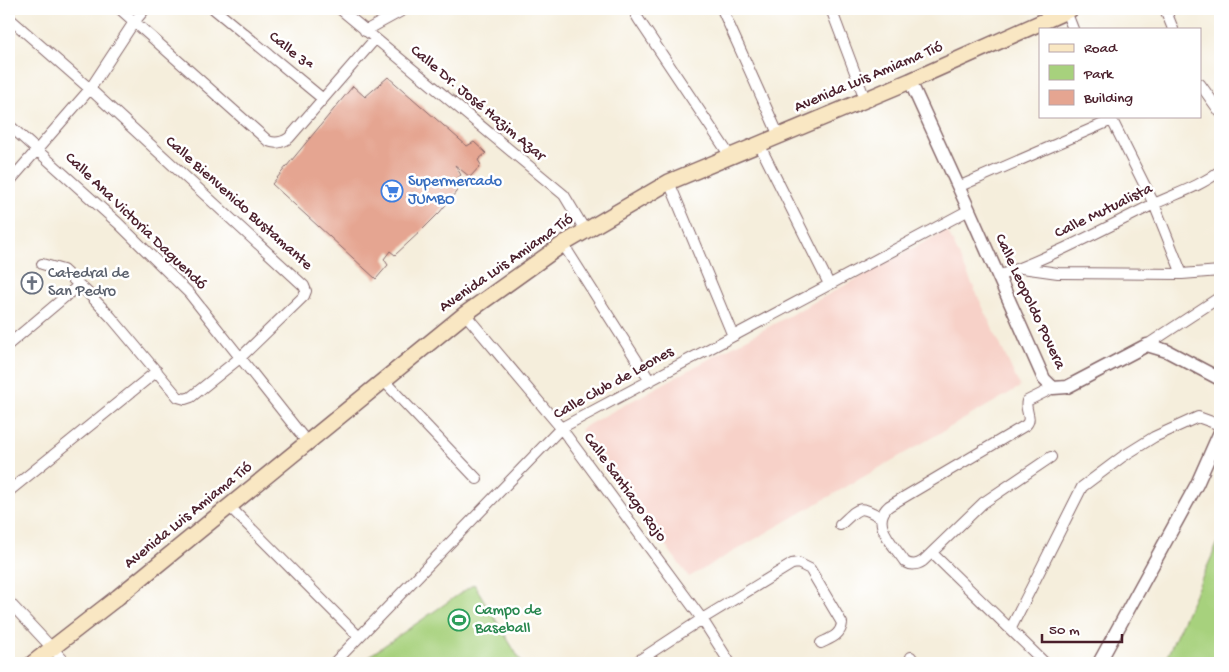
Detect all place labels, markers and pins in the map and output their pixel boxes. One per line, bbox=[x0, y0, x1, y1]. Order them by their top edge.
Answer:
place label: Supermercado JUMBO bbox=[408, 173, 502, 210]
supermarket icon: Supermercado JUMBO bbox=[380, 179, 404, 203]
place label: Catedral de San Pedro bbox=[48, 265, 130, 302]
church icon: Catedral de San Pedro bbox=[20, 271, 44, 295]
place label: Campo de Baseball bbox=[474, 602, 542, 639]
sports icon: Campo de Baseball bbox=[447, 608, 471, 632]

